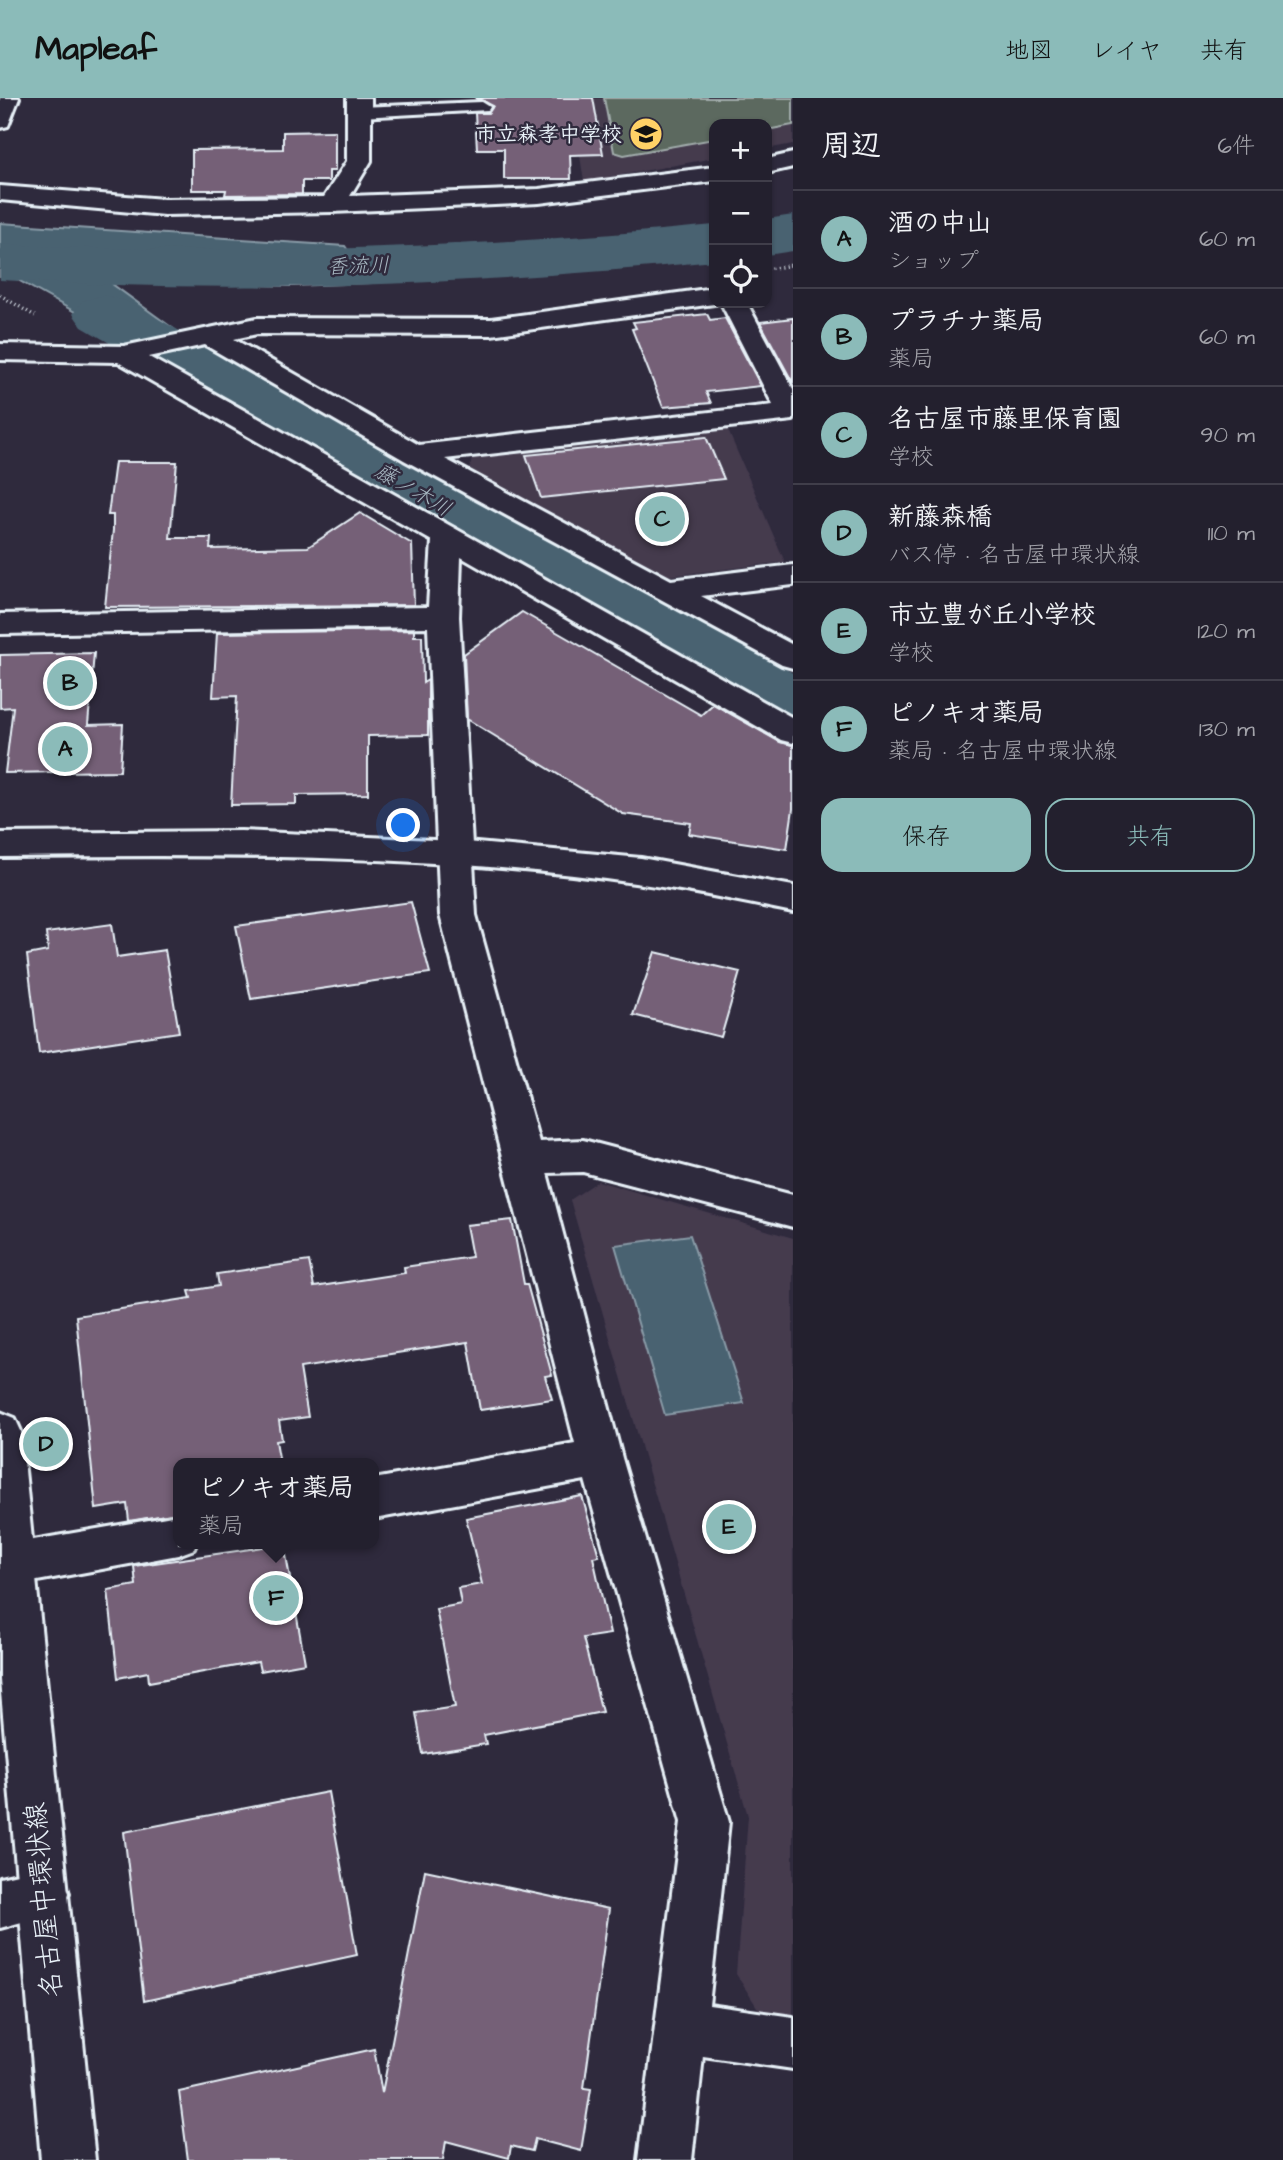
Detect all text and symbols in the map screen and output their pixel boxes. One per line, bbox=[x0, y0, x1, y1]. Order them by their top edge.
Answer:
text: Mapleaf bbox=[35, 26, 157, 72]
text: 地図 bbox=[1005, 34, 1053, 68]
text: レイヤ bbox=[1091, 34, 1162, 68]
text: 共有 bbox=[1200, 34, 1248, 68]
school or university icon: 市立森孝中学校 bbox=[627, 115, 665, 153]
map controls bbox=[709, 119, 772, 308]
button: + bbox=[709, 119, 772, 182]
place label: 市立森孝中学校 bbox=[475, 120, 622, 149]
text: 周辺 bbox=[821, 125, 881, 167]
text: 6件 bbox=[1218, 130, 1255, 162]
button: − bbox=[709, 182, 772, 245]
text: 酒の中山 bbox=[888, 205, 992, 241]
text: A bbox=[837, 223, 851, 255]
text: 60 m bbox=[1199, 223, 1255, 255]
button: locate bbox=[709, 245, 772, 308]
text: ショップ bbox=[888, 245, 979, 277]
water label: 香流川 bbox=[326, 250, 390, 282]
text: プラチナ薬局 bbox=[888, 303, 1044, 339]
text: B bbox=[836, 321, 852, 353]
text: 60 m bbox=[1199, 321, 1255, 353]
text: 薬局 bbox=[888, 343, 934, 375]
text: 名古屋市藤里保育園 bbox=[888, 401, 1122, 437]
text: C bbox=[836, 419, 852, 451]
text: 90 m bbox=[1200, 419, 1255, 451]
text: 学校 bbox=[888, 441, 934, 473]
water label: 藤ノ木川 bbox=[369, 456, 457, 524]
pin: C bbox=[639, 493, 685, 545]
text: 新藤森橋 bbox=[888, 499, 992, 535]
text: D bbox=[837, 517, 851, 549]
text: 110 m bbox=[1207, 517, 1255, 549]
text: バス停 · 名古屋中環状線 bbox=[888, 539, 1140, 571]
text: 市立豊が丘小学校 bbox=[888, 597, 1096, 633]
text: E bbox=[837, 615, 851, 647]
text: 120 m bbox=[1197, 615, 1255, 647]
text: 学校 bbox=[888, 637, 934, 669]
pin: B bbox=[47, 657, 93, 709]
text: ピノキオ薬局 bbox=[888, 695, 1044, 731]
text: F bbox=[836, 713, 852, 745]
text: 130 m bbox=[1199, 713, 1255, 745]
pin: A bbox=[42, 723, 88, 775]
text: 薬局 · 名古屋中環状線 bbox=[888, 735, 1117, 767]
button: 保存 bbox=[821, 798, 1031, 872]
button: 共有 bbox=[1045, 798, 1255, 872]
your location bbox=[386, 808, 420, 842]
pin: D bbox=[23, 1418, 69, 1470]
popup bbox=[173, 1458, 379, 1549]
text: ピノキオ薬局 bbox=[198, 1470, 354, 1506]
pin: E bbox=[706, 1501, 752, 1553]
text: 薬局 bbox=[198, 1510, 244, 1542]
pin: F bbox=[253, 1572, 299, 1624]
street label: 名古屋中環状線 bbox=[16, 1801, 72, 1999]

